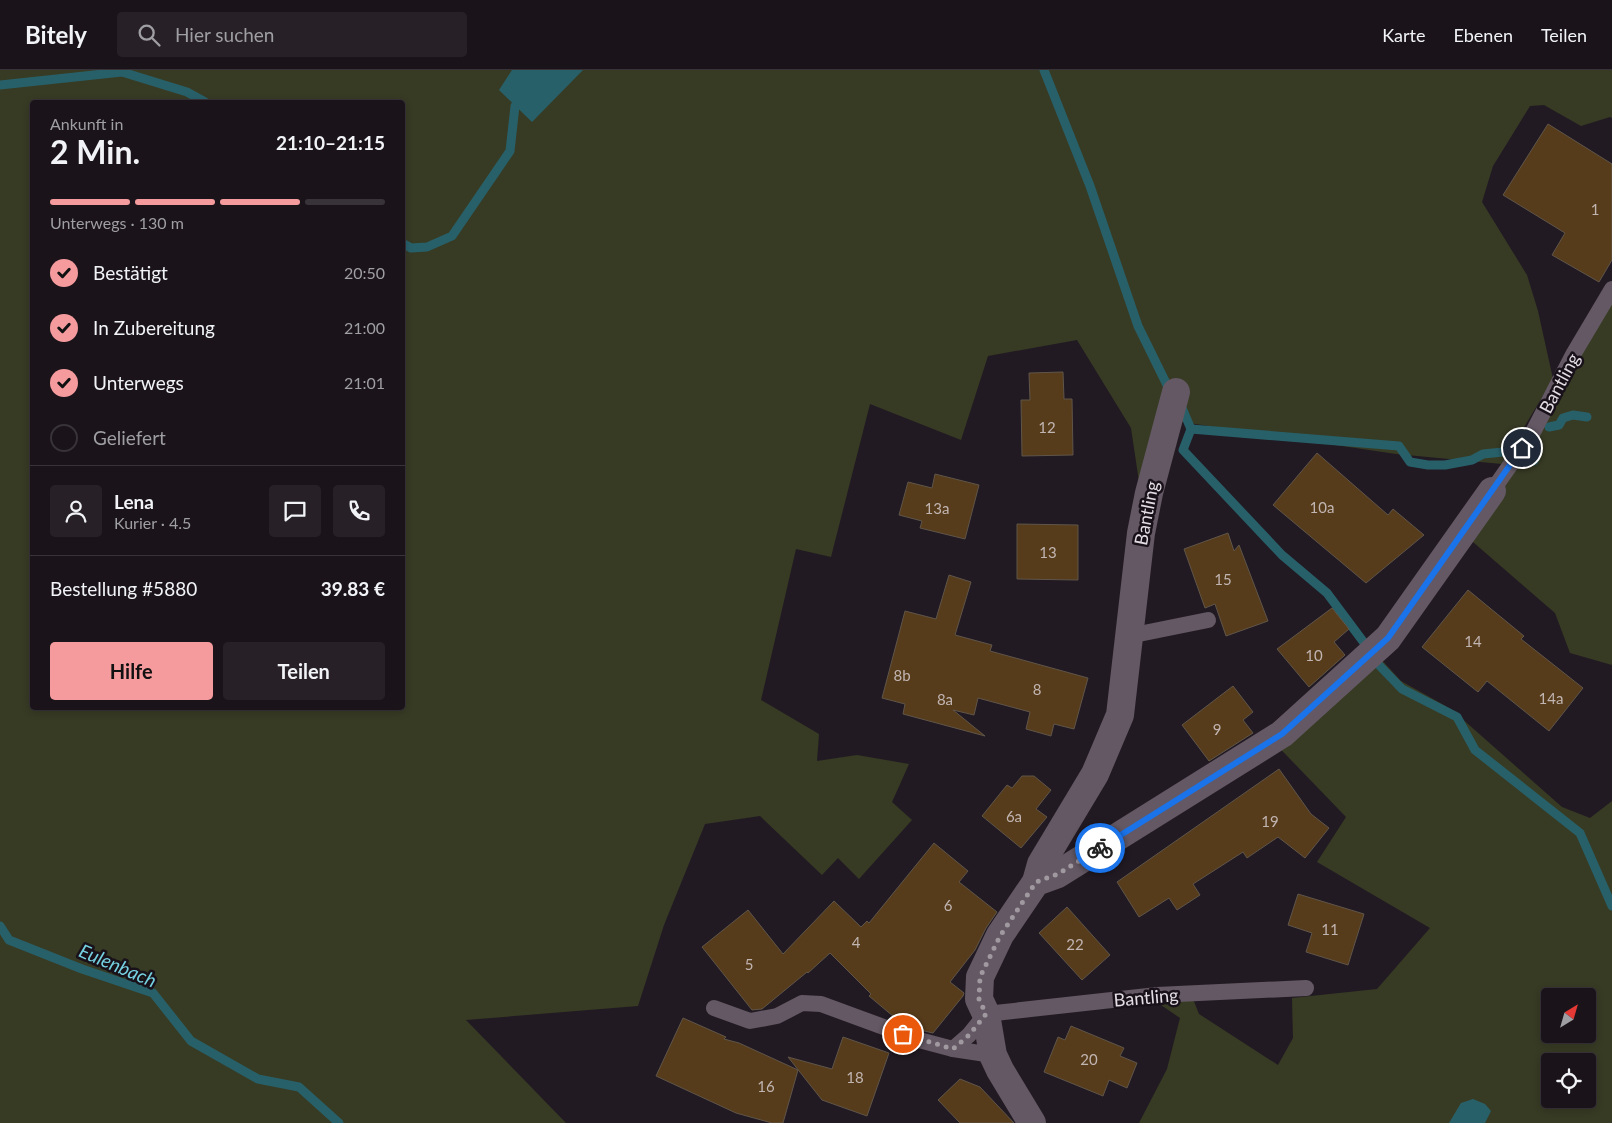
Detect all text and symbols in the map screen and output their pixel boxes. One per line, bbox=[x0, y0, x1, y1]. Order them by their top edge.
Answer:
search box bbox=[117, 12, 467, 57]
text: Bitely bbox=[25, 20, 87, 49]
icon: search bbox=[135, 21, 163, 49]
text: Hier suchen bbox=[175, 23, 274, 46]
text: Karte bbox=[1382, 24, 1425, 46]
text: Ebenen bbox=[1453, 24, 1513, 46]
text: Teilen bbox=[1541, 24, 1587, 46]
text: Ankunft in bbox=[50, 114, 123, 133]
text: 21:10–21:15 bbox=[276, 131, 385, 154]
text: 2 Min. bbox=[50, 132, 140, 171]
house number: 1 bbox=[1591, 200, 1599, 218]
text: Unterwegs · 130 m bbox=[50, 213, 184, 232]
icon: check bbox=[50, 259, 78, 287]
text: Bestätigt bbox=[93, 261, 168, 284]
text: 20:50 bbox=[344, 263, 385, 282]
icon: check bbox=[50, 314, 78, 342]
text: In Zubereitung bbox=[93, 316, 215, 339]
text: 21:00 bbox=[344, 318, 385, 337]
street label: Bantling bbox=[1534, 349, 1584, 417]
icon: check bbox=[50, 369, 78, 397]
text: Unterwegs bbox=[93, 371, 184, 394]
text: 21:01 bbox=[344, 373, 385, 392]
house number: 12 bbox=[1038, 418, 1056, 436]
text: Geliefert bbox=[93, 426, 166, 449]
pin bbox=[1501, 427, 1543, 469]
icon: home bbox=[1508, 434, 1536, 462]
street label: Bantling bbox=[1129, 479, 1163, 547]
button: person bbox=[50, 485, 102, 537]
button: chat bbox=[269, 485, 321, 537]
button: phone bbox=[333, 485, 385, 537]
text: Lena bbox=[114, 490, 154, 513]
house number: 10a bbox=[1310, 498, 1334, 516]
house number: 13a bbox=[925, 499, 949, 517]
text: Kurier · 4.5 bbox=[114, 513, 191, 532]
house number: 13 bbox=[1039, 543, 1057, 561]
house number: 15 bbox=[1214, 570, 1232, 588]
text: Bestellung #5880 bbox=[50, 577, 197, 600]
text: 39.83 € bbox=[321, 577, 385, 600]
house number: 14 bbox=[1464, 632, 1482, 650]
button: Hilfe bbox=[50, 642, 213, 700]
button: Teilen bbox=[223, 642, 385, 700]
house number: 10 bbox=[1305, 646, 1323, 664]
house number: 8b bbox=[893, 666, 911, 684]
house number: 8 bbox=[1033, 680, 1041, 698]
house number: 14a bbox=[1539, 689, 1563, 707]
house number: 8a bbox=[937, 690, 953, 708]
house number: 9 bbox=[1213, 720, 1221, 738]
house number: 6a bbox=[1006, 807, 1022, 825]
house number: 19 bbox=[1261, 812, 1279, 830]
courier bbox=[1075, 823, 1125, 873]
icon: bike bbox=[1086, 834, 1114, 862]
house number: 6 bbox=[944, 896, 953, 914]
house number: 11 bbox=[1321, 920, 1339, 938]
house number: 4 bbox=[852, 933, 861, 951]
house number: 22 bbox=[1066, 935, 1084, 953]
water label: Eulenbach bbox=[76, 938, 160, 992]
house number: 5 bbox=[745, 955, 753, 973]
street label: Bantling bbox=[1113, 983, 1179, 1011]
north arrow bbox=[1541, 988, 1596, 1042]
map controls bbox=[1541, 988, 1596, 1108]
pin bbox=[882, 1013, 924, 1055]
icon: bag bbox=[889, 1020, 917, 1048]
house number: 20 bbox=[1080, 1050, 1098, 1068]
button: locate bbox=[1541, 1053, 1596, 1108]
house number: 18 bbox=[846, 1068, 864, 1086]
house number: 16 bbox=[757, 1077, 775, 1095]

